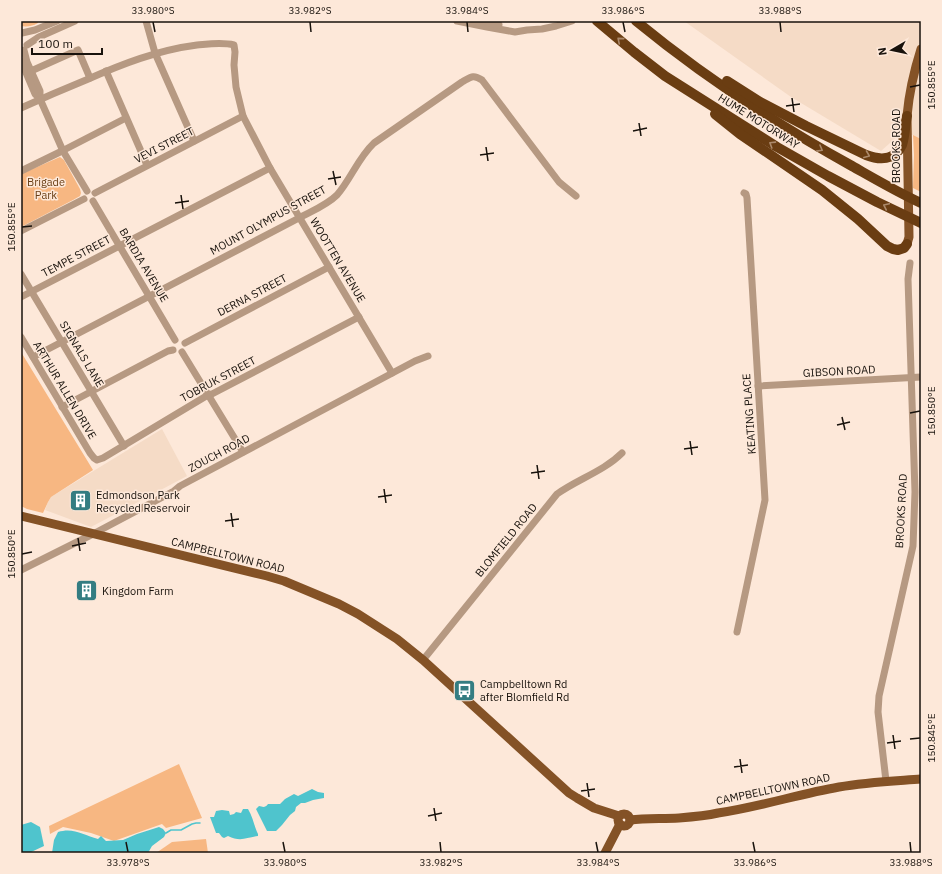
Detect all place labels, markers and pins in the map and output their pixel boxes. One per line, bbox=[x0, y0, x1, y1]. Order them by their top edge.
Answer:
building icon: Edmondson Park Recycled Reservoir bbox=[68, 488, 94, 514]
place label: Edmondson Park Recycled Reservoir bbox=[96, 488, 190, 515]
building icon: Kingdom Farm bbox=[73, 578, 99, 604]
place label: Kingdom Farm bbox=[102, 584, 174, 598]
bus stop icon: Campbelltown Rd after Blomfield Rd bbox=[452, 677, 478, 703]
place label: Campbelltown Rd after Blomfield Rd bbox=[480, 677, 569, 704]

